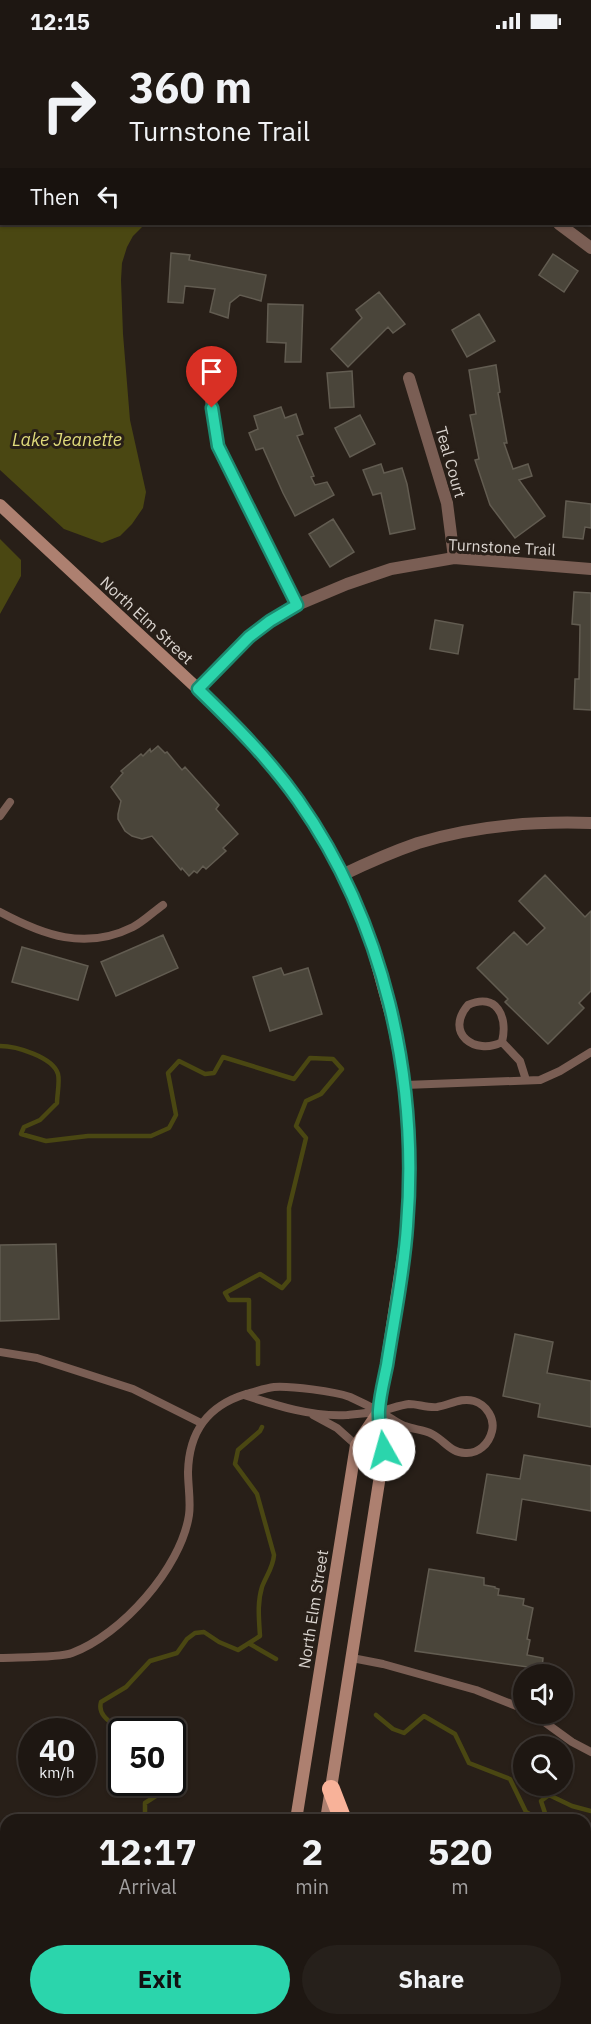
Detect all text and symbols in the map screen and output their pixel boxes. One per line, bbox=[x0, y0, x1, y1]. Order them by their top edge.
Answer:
text: 12:15 bbox=[30, 7, 90, 36]
text: 360 m bbox=[129, 60, 252, 115]
icon: right bbox=[30, 66, 108, 144]
text: Turnstone Trail bbox=[129, 113, 310, 148]
icon: left bbox=[92, 180, 125, 213]
text: Then bbox=[30, 182, 80, 211]
pin bbox=[186, 346, 237, 408]
icon: arrive bbox=[195, 355, 228, 388]
street label: Teal Court bbox=[431, 424, 471, 500]
water label: Lake Jeanette bbox=[12, 428, 122, 451]
street label: Turnstone Trail bbox=[448, 534, 556, 560]
street label: North Elm Street bbox=[96, 572, 198, 668]
position arrow bbox=[352, 1418, 416, 1482]
street label: North Elm Street bbox=[294, 1548, 332, 1670]
map controls bbox=[513, 1664, 573, 1796]
button: sound bbox=[513, 1664, 573, 1724]
speed limit sign: 50 bbox=[108, 1718, 186, 1796]
text: 40 bbox=[39, 1730, 75, 1769]
button: search bbox=[513, 1736, 573, 1796]
text: km/h bbox=[39, 1763, 75, 1782]
text: 12:17 bbox=[99, 1828, 197, 1875]
text: 2 bbox=[301, 1828, 323, 1875]
text: 520 bbox=[428, 1828, 492, 1875]
text: Arrival bbox=[119, 1873, 177, 1900]
text: min bbox=[295, 1873, 329, 1900]
text: m bbox=[451, 1873, 469, 1900]
button: Exit bbox=[30, 1945, 290, 2014]
button: Share bbox=[302, 1945, 561, 2014]

